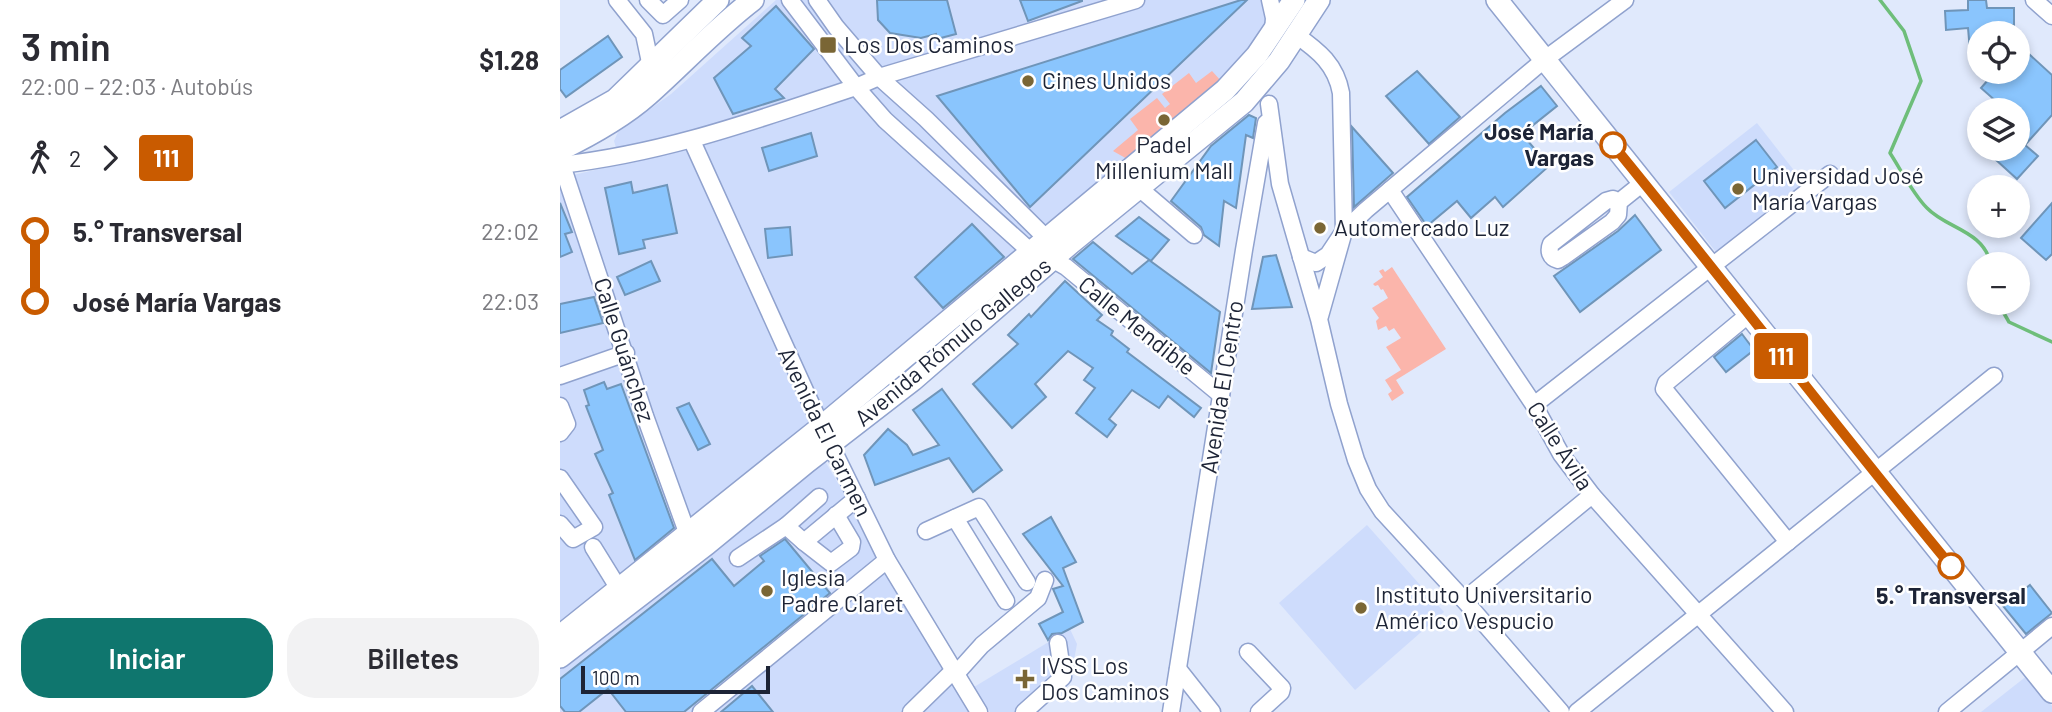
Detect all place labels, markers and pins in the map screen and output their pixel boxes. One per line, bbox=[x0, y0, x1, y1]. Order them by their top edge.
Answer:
place label: Los Dos Caminos bbox=[844, 30, 1014, 58]
marker: Los Dos Caminos bbox=[818, 35, 838, 55]
place label: Cines Unidos bbox=[1042, 66, 1171, 94]
marker: Cines Unidos bbox=[1020, 73, 1036, 89]
marker: Padel Millenium Mall bbox=[1156, 112, 1172, 128]
place label: José María Vargas bbox=[1484, 117, 1594, 171]
place label: Padel Millenium Mall bbox=[1095, 130, 1233, 184]
marker: José María Vargas bbox=[1600, 132, 1626, 158]
place label: Universidad José María Vargas bbox=[1752, 161, 1924, 215]
marker: Universidad José María Vargas bbox=[1730, 181, 1746, 197]
place label: Automercado Luz bbox=[1334, 213, 1509, 241]
marker: Automercado Luz bbox=[1312, 220, 1328, 236]
marker: 5.° Transversal bbox=[1938, 553, 1964, 579]
place label: Iglesia Padre Claret bbox=[781, 563, 904, 617]
place label: Instituto Universitario Américo Vespucio bbox=[1375, 580, 1593, 634]
place label: 5.° Transversal bbox=[1876, 581, 2026, 609]
marker: Iglesia Padre Claret bbox=[759, 583, 775, 599]
marker: Instituto Universitario Américo Vespucio bbox=[1353, 600, 1369, 616]
place label: IVSS Los Dos Caminos bbox=[1041, 651, 1170, 705]
marker: IVSS Los Dos Caminos bbox=[1015, 669, 1035, 689]

